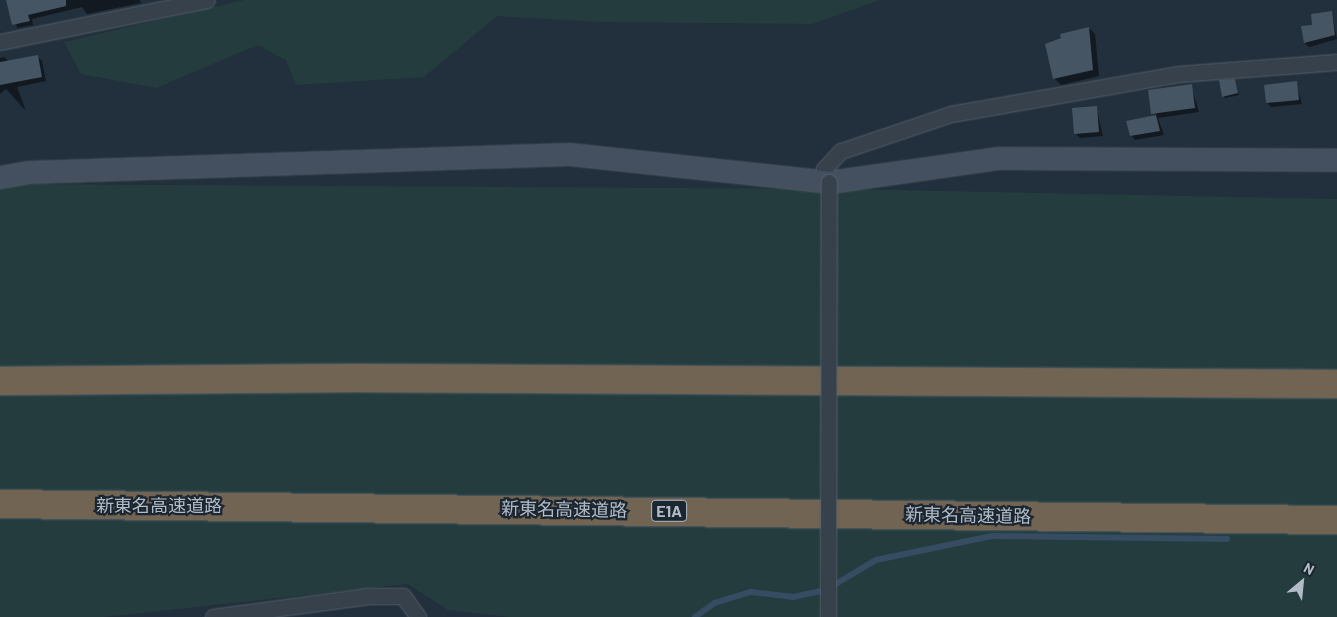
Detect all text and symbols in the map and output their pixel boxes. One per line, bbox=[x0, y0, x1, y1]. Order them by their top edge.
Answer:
street label: 新東名高速道路 bbox=[96, 494, 222, 516]
street label: 新東名高速道路 bbox=[501, 497, 627, 521]
road number: E1A bbox=[650, 498, 688, 524]
street label: 新東名高速道路 bbox=[905, 503, 1031, 527]
north arrow bbox=[1277, 557, 1327, 607]
text: N bbox=[1301, 559, 1317, 578]

